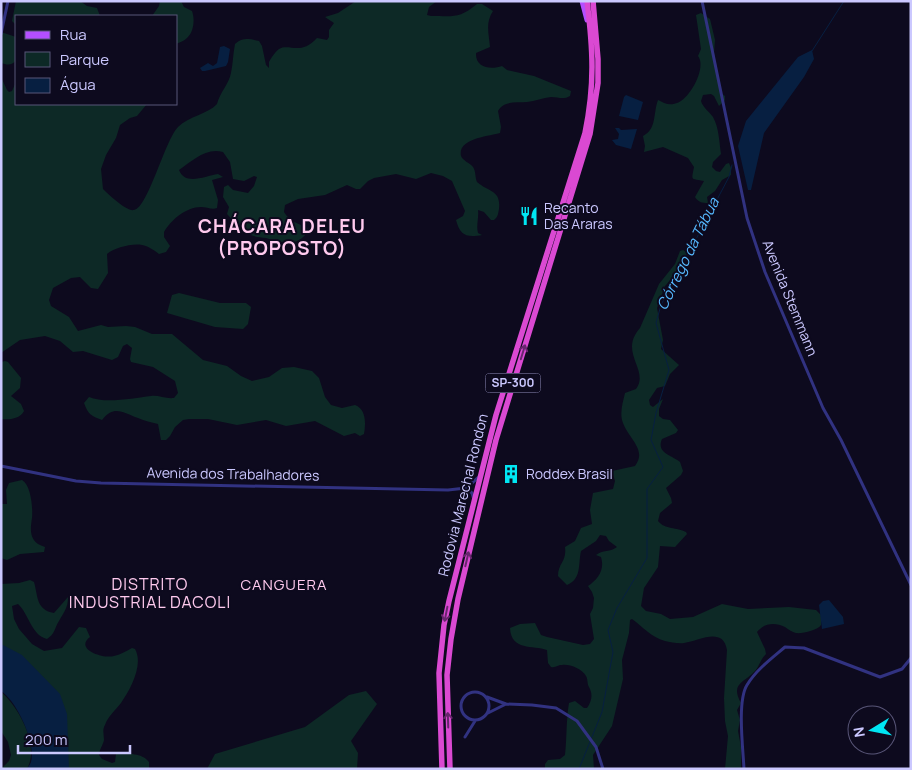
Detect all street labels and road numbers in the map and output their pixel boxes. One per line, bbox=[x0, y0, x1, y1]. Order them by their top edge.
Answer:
street label: Avenida Stemmann bbox=[758, 237, 822, 359]
road number: SP-300 bbox=[486, 373, 540, 392]
street label: Rodovia Marechal Rondon bbox=[433, 411, 492, 578]
street label: Avenida dos Trabalhadores bbox=[146, 462, 320, 485]

